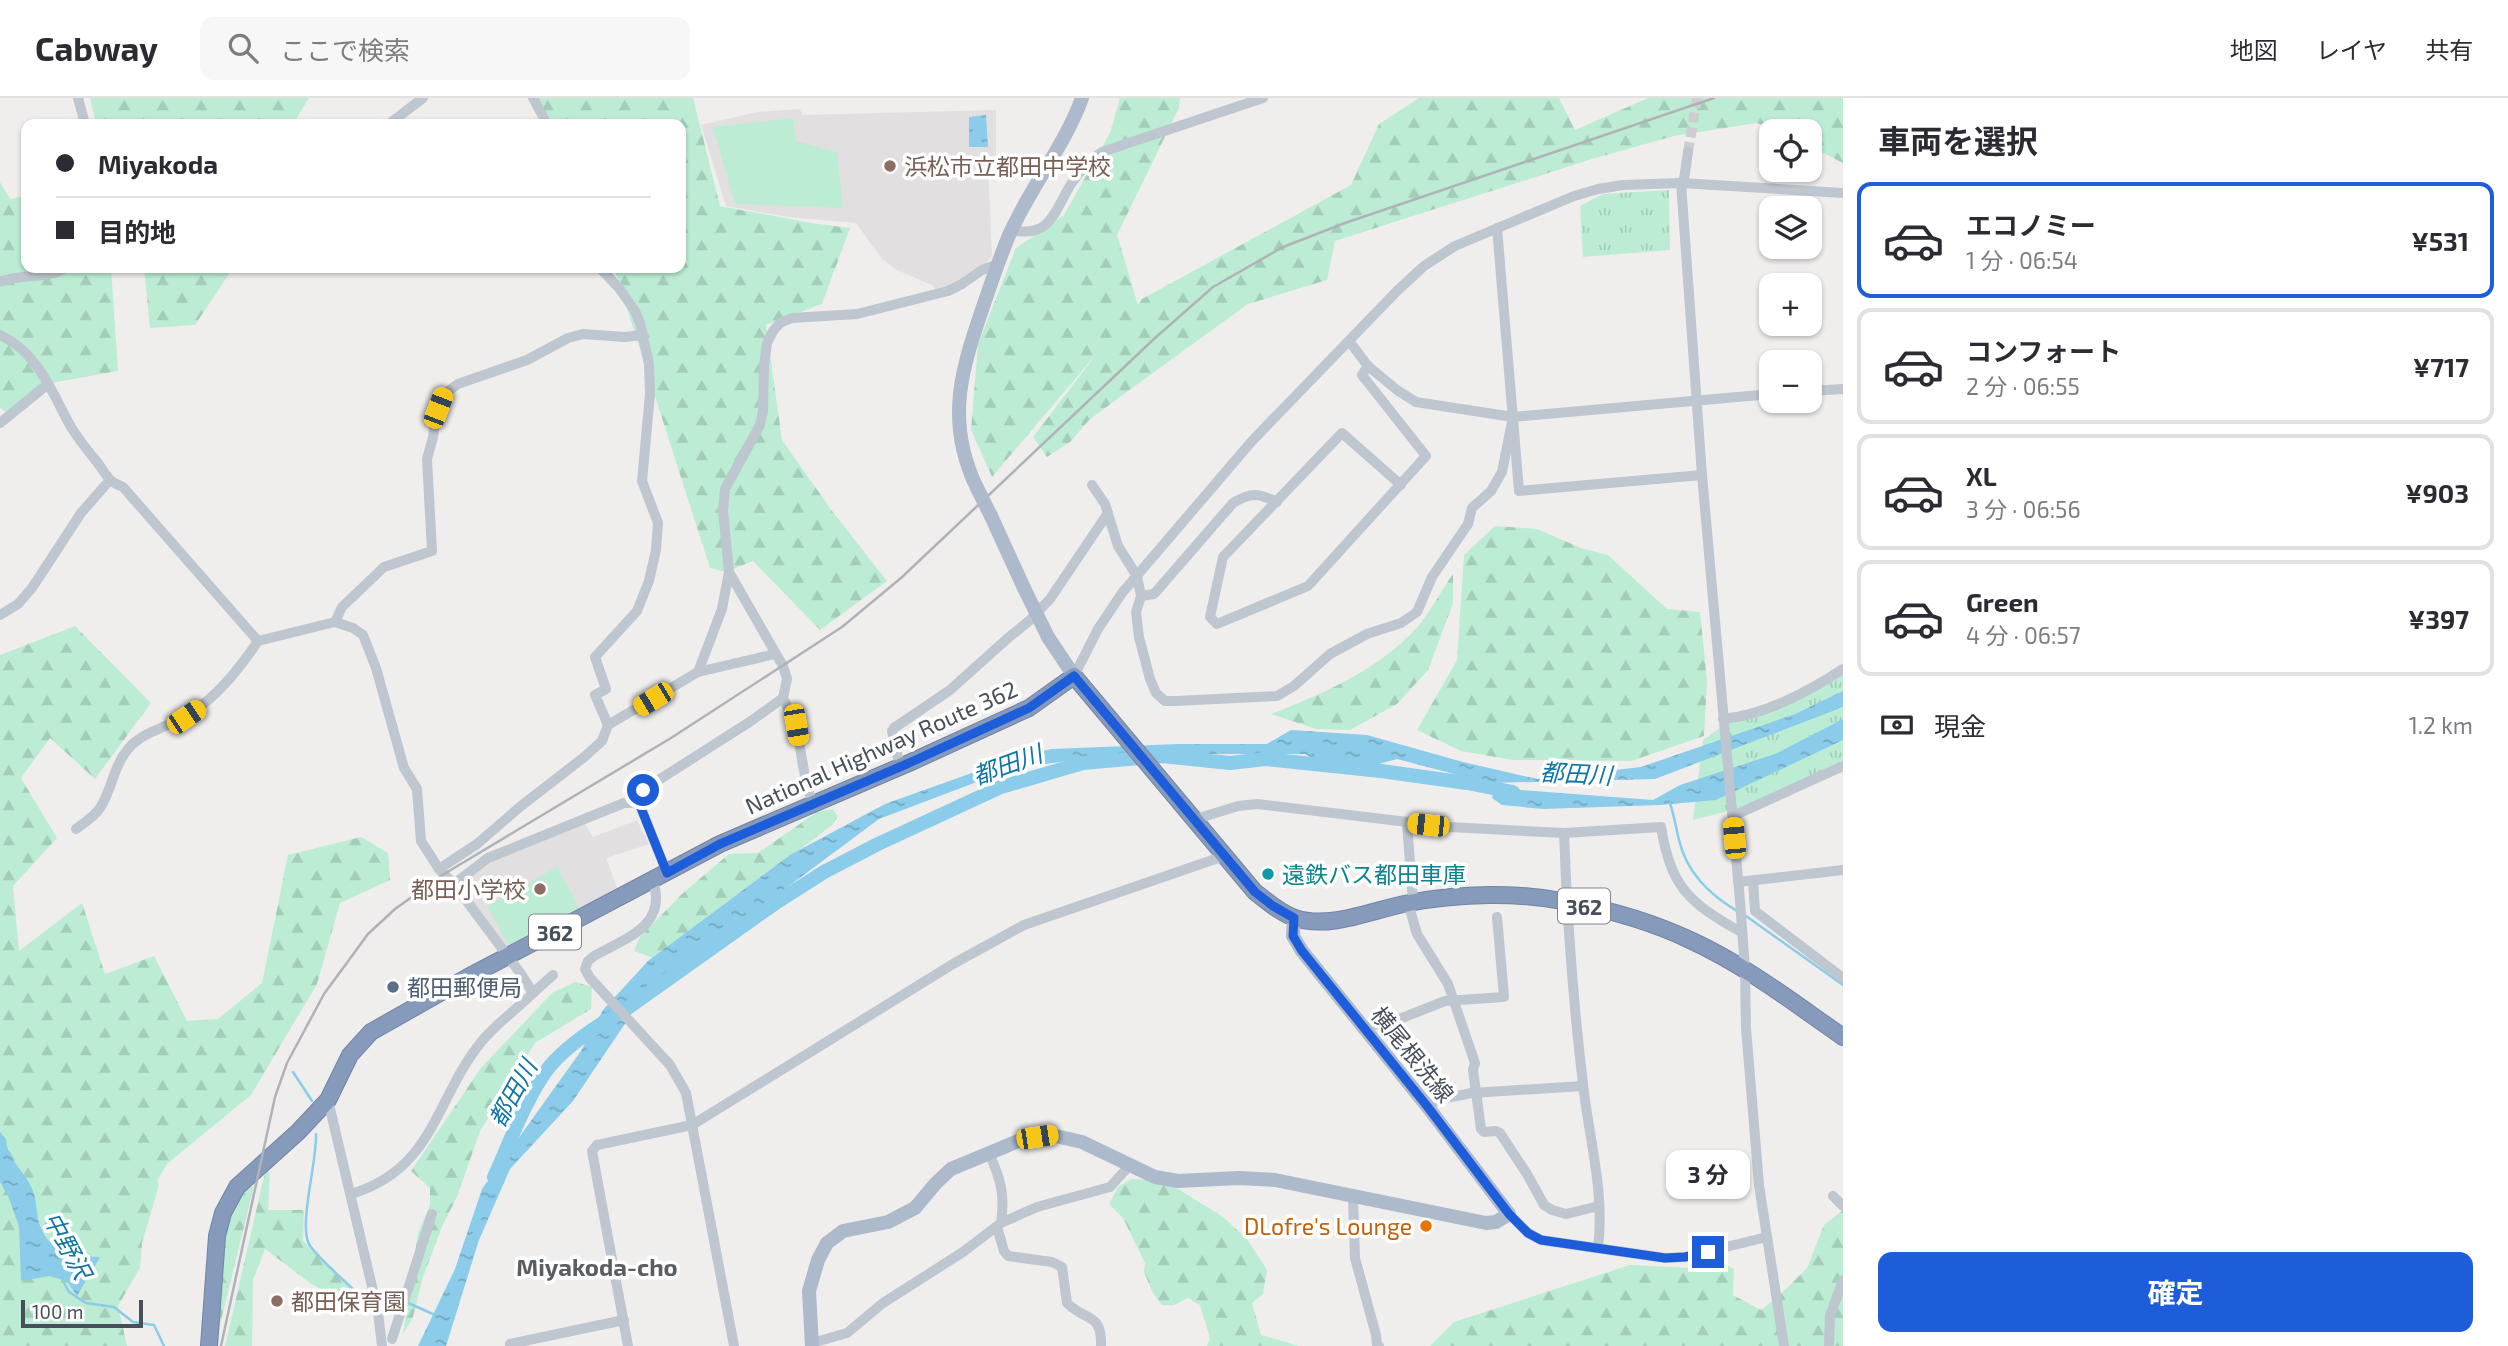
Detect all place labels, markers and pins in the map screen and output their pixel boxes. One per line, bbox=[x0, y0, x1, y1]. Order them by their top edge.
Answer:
place label: 浜松市立都田中学校 bbox=[904, 152, 1111, 180]
marker: 浜松市立都田中学校 bbox=[882, 158, 898, 174]
place label: 遠鉄バス都田車庫 bbox=[1282, 860, 1466, 888]
marker: 遠鉄バス都田車庫 bbox=[1260, 866, 1276, 882]
place label: 都田小学校 bbox=[411, 875, 526, 903]
marker: 都田小学校 bbox=[532, 881, 548, 897]
place label: 都田郵便局 bbox=[407, 973, 522, 1001]
marker: 都田郵便局 bbox=[385, 979, 401, 995]
place label: DLofre's Lounge bbox=[1244, 1212, 1412, 1240]
marker: DLofre's Lounge bbox=[1418, 1218, 1434, 1234]
place label: 都田保育園 bbox=[291, 1287, 406, 1315]
marker: 都田保育園 bbox=[269, 1293, 285, 1309]

